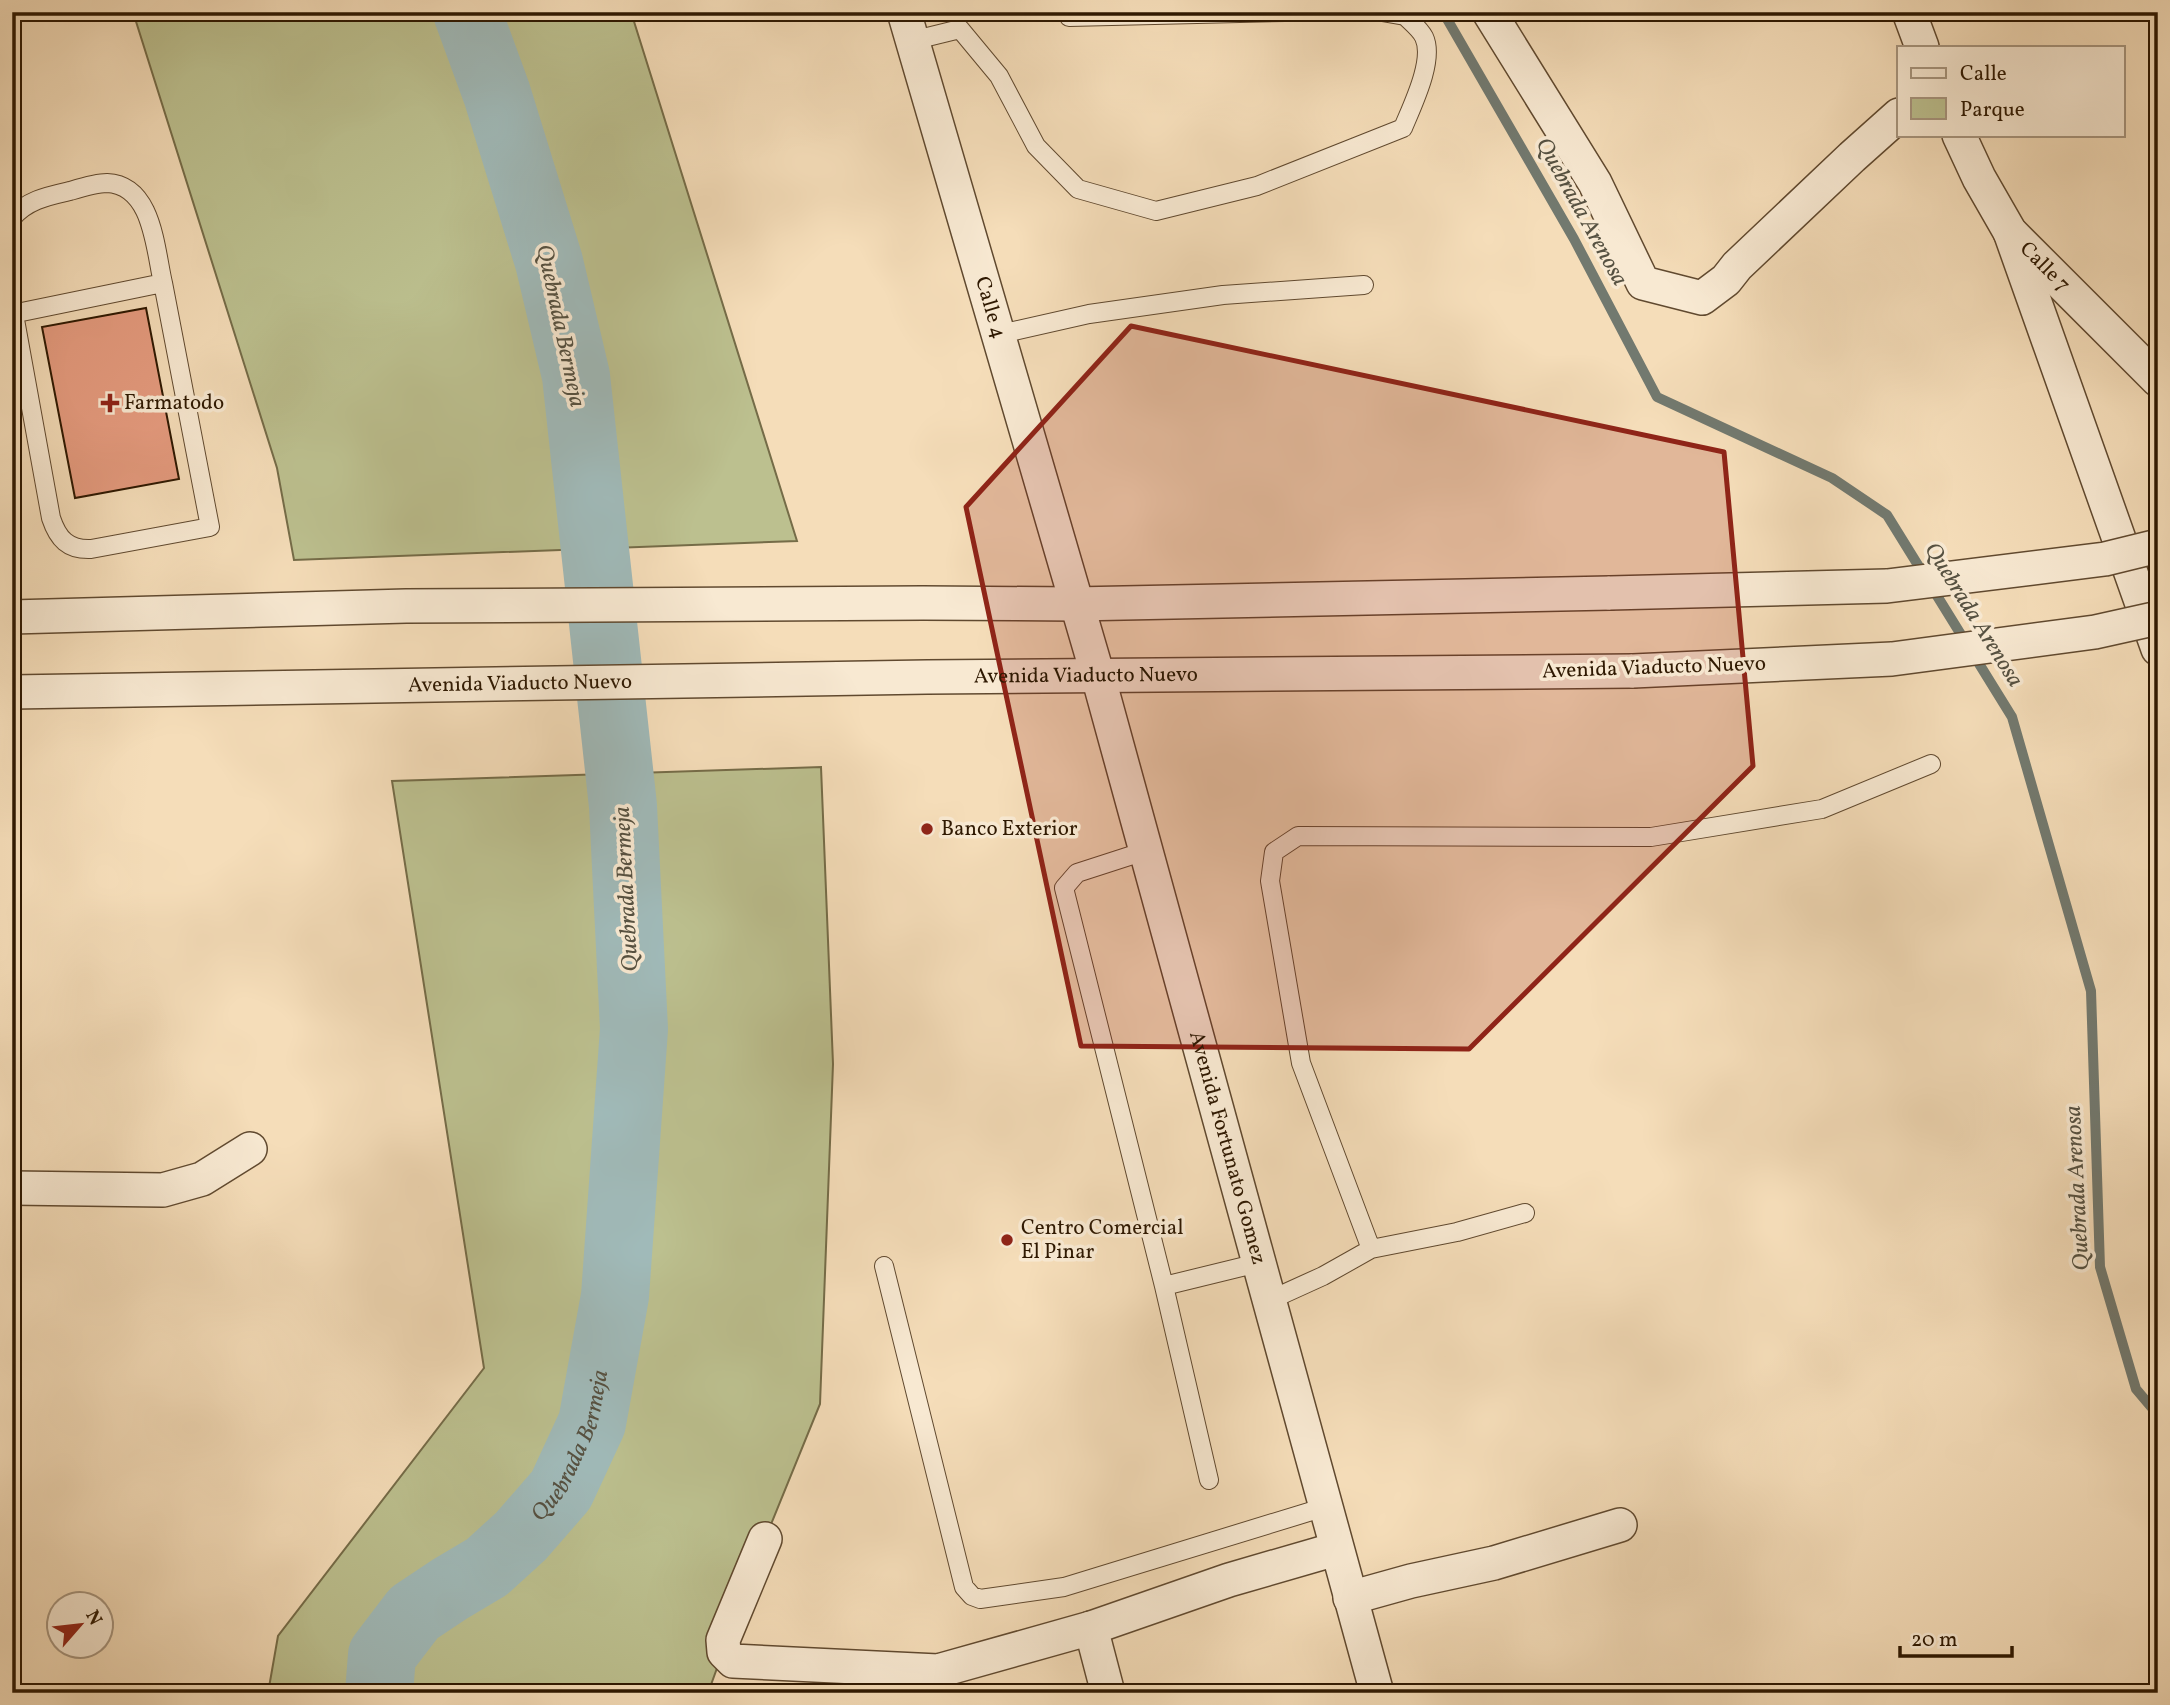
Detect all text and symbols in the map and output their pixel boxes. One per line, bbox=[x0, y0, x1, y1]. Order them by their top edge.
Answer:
legend bbox=[1897, 46, 2124, 136]
text: Calle bbox=[1960, 60, 2007, 89]
text: Parque bbox=[1960, 96, 2025, 125]
water label: Quebrada Arenosa bbox=[1527, 132, 1635, 292]
street label: Calle 7 bbox=[2013, 235, 2077, 299]
water label: Quebrada Bermeja bbox=[527, 242, 593, 410]
street label: Calle 4 bbox=[968, 273, 1013, 342]
place label: Farmatodo bbox=[124, 389, 224, 418]
marker: Farmatodo bbox=[102, 395, 118, 411]
water label: Quebrada Arenosa bbox=[1916, 536, 2030, 694]
street label: Avenida Viaducto Nuevo bbox=[1542, 650, 1766, 686]
street label: Avenida Viaducto Nuevo bbox=[974, 660, 1198, 691]
street label: Avenida Viaducto Nuevo bbox=[408, 667, 632, 700]
water label: Quebrada Bermeja bbox=[607, 805, 647, 972]
place label: Banco Exterior bbox=[941, 815, 1078, 844]
marker: Banco Exterior bbox=[919, 821, 935, 837]
street label: Avenida Fortunato Gomez bbox=[1182, 1028, 1273, 1268]
water label: Quebrada Arenosa bbox=[2058, 1105, 2098, 1271]
place label: Centro Comercial El Pinar bbox=[1021, 1214, 1183, 1267]
marker: Centro Comercial El Pinar bbox=[999, 1232, 1015, 1248]
water label: Quebrada Bermeja bbox=[524, 1367, 617, 1529]
north arrow bbox=[46, 1590, 116, 1660]
text: N bbox=[79, 1606, 108, 1630]
scale bar bbox=[1900, 1614, 2012, 1658]
text: 20 m bbox=[1911, 1626, 1957, 1655]

